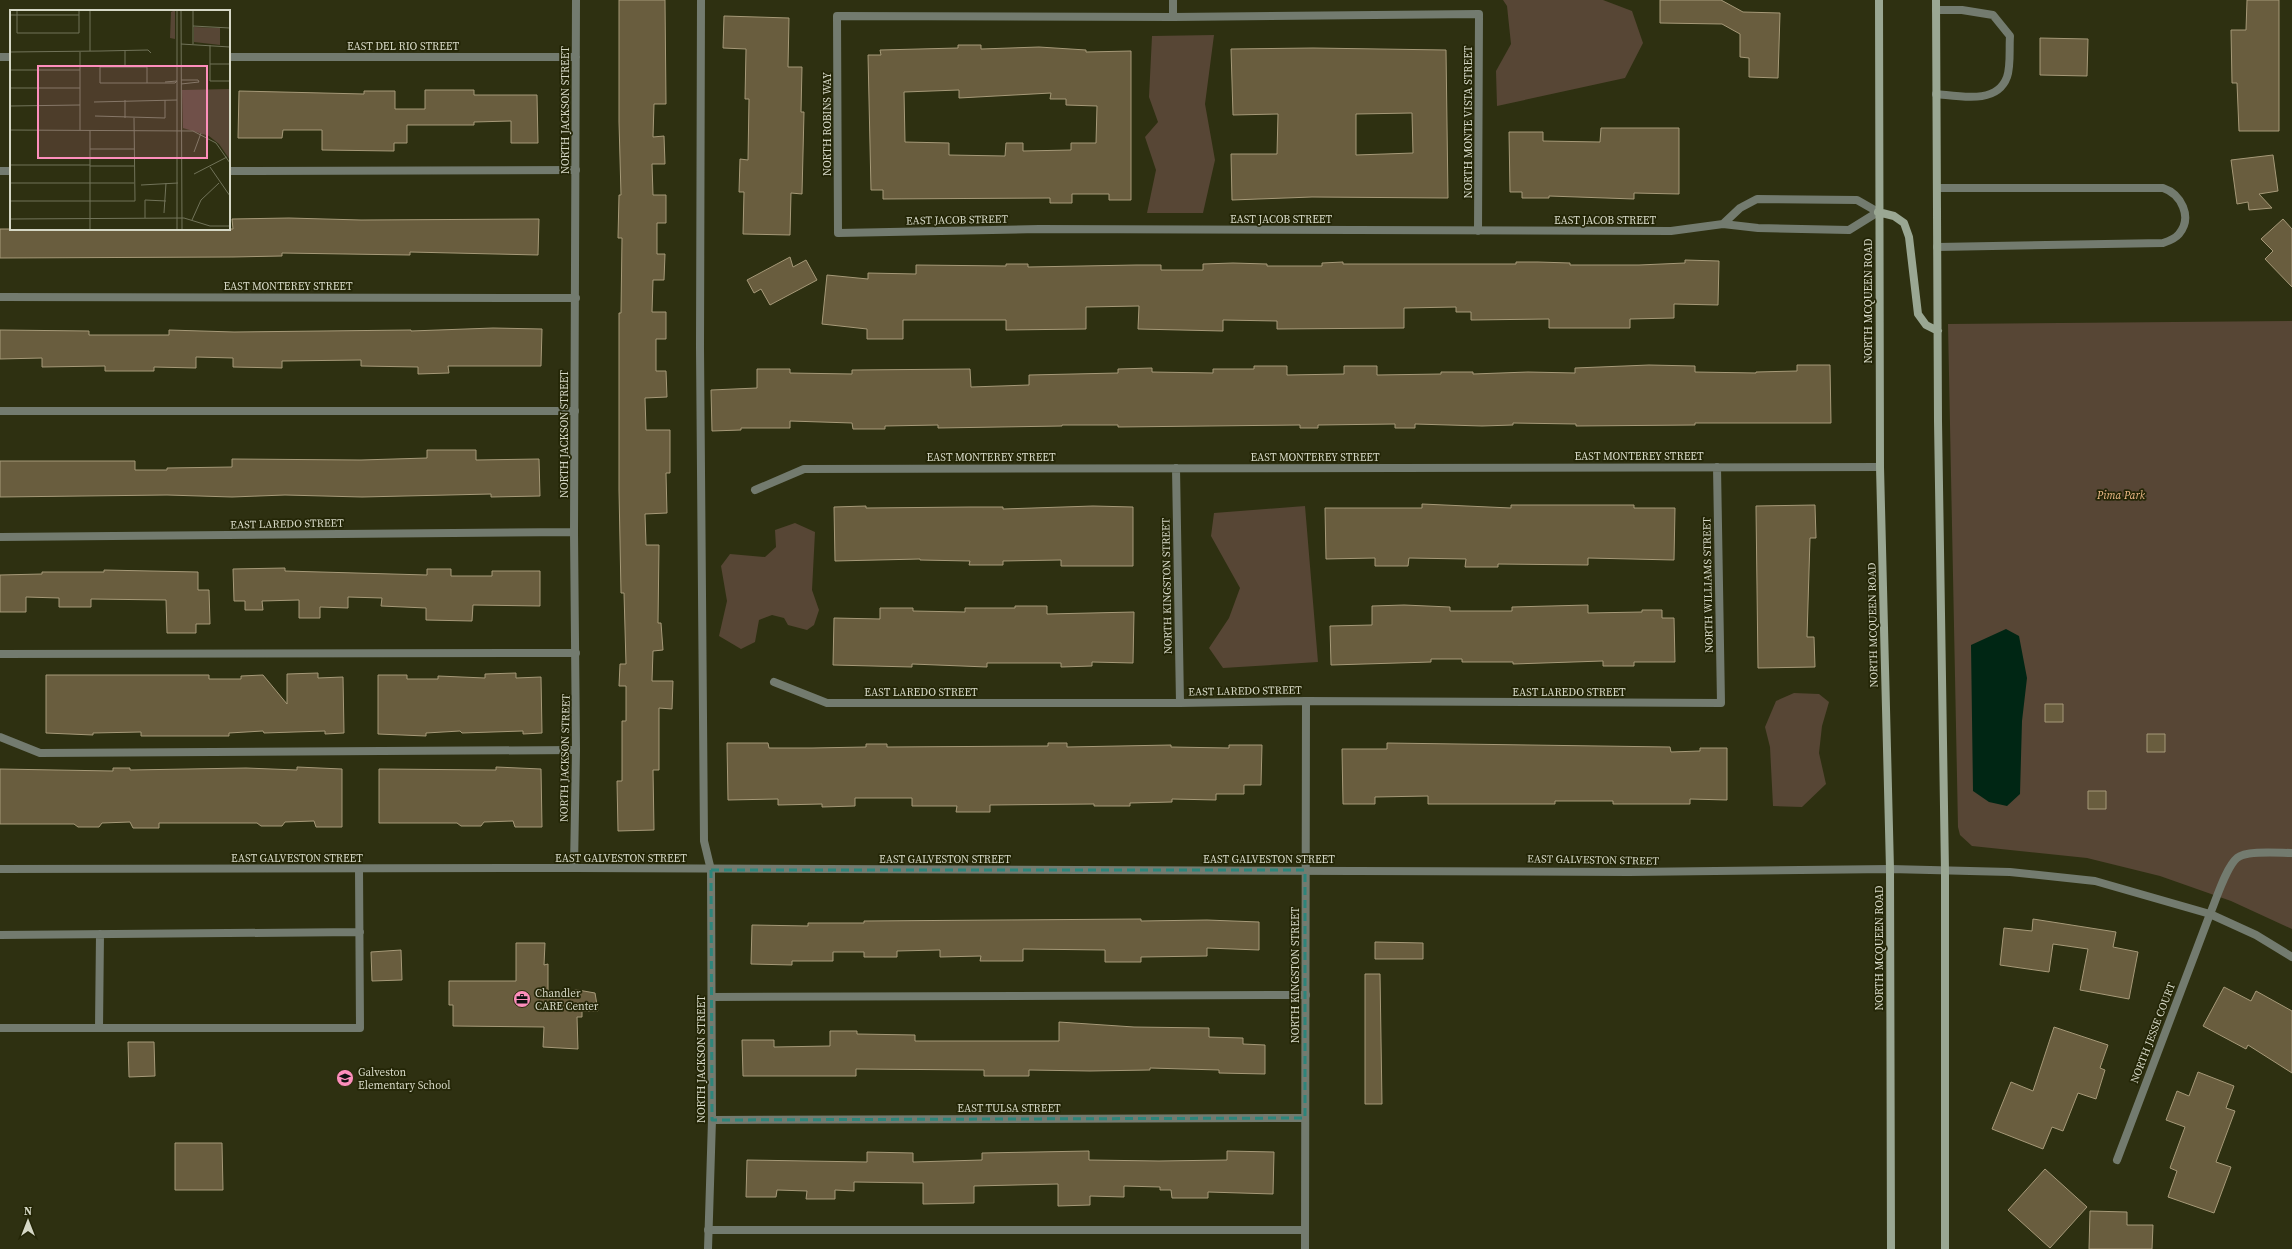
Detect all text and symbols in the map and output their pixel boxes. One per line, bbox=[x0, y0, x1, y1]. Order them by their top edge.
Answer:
inset map bbox=[10, 10, 230, 230]
street label: EAST DEL RIO STREET bbox=[347, 39, 459, 54]
street label: NORTH MONTE VISTA STREET bbox=[1461, 45, 1476, 198]
street label: NORTH JACKSON STREET bbox=[558, 46, 573, 174]
street label: NORTH ROBINS WAY bbox=[820, 72, 835, 176]
street label: EAST JACOB STREET bbox=[906, 212, 1009, 228]
street label: EAST JACOB STREET bbox=[1230, 212, 1332, 227]
street label: EAST JACOB STREET bbox=[1554, 213, 1656, 228]
street label: NORTH MCQUEEN ROAD bbox=[1861, 238, 1876, 364]
street label: EAST MONTEREY STREET bbox=[223, 279, 353, 294]
street label: NORTH JACKSON STREET bbox=[557, 370, 572, 498]
street label: EAST MONTEREY STREET bbox=[1574, 449, 1704, 464]
street label: EAST MONTEREY STREET bbox=[926, 450, 1056, 465]
street label: EAST MONTEREY STREET bbox=[1250, 450, 1380, 465]
park label: Pima Park bbox=[2096, 488, 2146, 503]
street label: EAST LAREDO STREET bbox=[230, 516, 344, 532]
street label: NORTH KINGSTON STREET bbox=[1158, 517, 1176, 654]
street label: NORTH WILLIAMS STREET bbox=[1699, 517, 1717, 653]
street label: NORTH MCQUEEN ROAD bbox=[1864, 562, 1882, 688]
street label: EAST LAREDO STREET bbox=[1188, 683, 1302, 699]
street label: EAST LAREDO STREET bbox=[864, 685, 978, 700]
street label: EAST LAREDO STREET bbox=[1512, 685, 1626, 700]
street label: NORTH JACKSON STREET bbox=[556, 694, 574, 822]
street label: EAST GALVESTON STREET bbox=[231, 851, 363, 866]
street label: EAST GALVESTON STREET bbox=[555, 851, 687, 866]
street label: EAST GALVESTON STREET bbox=[1527, 851, 1659, 869]
street label: EAST GALVESTON STREET bbox=[879, 852, 1011, 867]
street label: EAST GALVESTON STREET bbox=[1203, 852, 1335, 867]
street label: NORTH MCQUEEN ROAD bbox=[1872, 885, 1887, 1011]
street label: NORTH KINGSTON STREET bbox=[1288, 906, 1303, 1043]
street label: NORTH JESSE COURT bbox=[2127, 980, 2179, 1086]
place label: Chandler CARE Center bbox=[535, 986, 599, 1014]
office icon: Chandler CARE Center bbox=[512, 989, 532, 1009]
street label: NORTH JACKSON STREET bbox=[694, 995, 709, 1123]
place label: Galveston Elementary School bbox=[358, 1065, 450, 1093]
school or university icon: Galveston Elementary School bbox=[335, 1068, 355, 1088]
street label: EAST TULSA STREET bbox=[957, 1101, 1061, 1116]
north arrow bbox=[8, 1201, 48, 1241]
text: N bbox=[24, 1204, 32, 1219]

